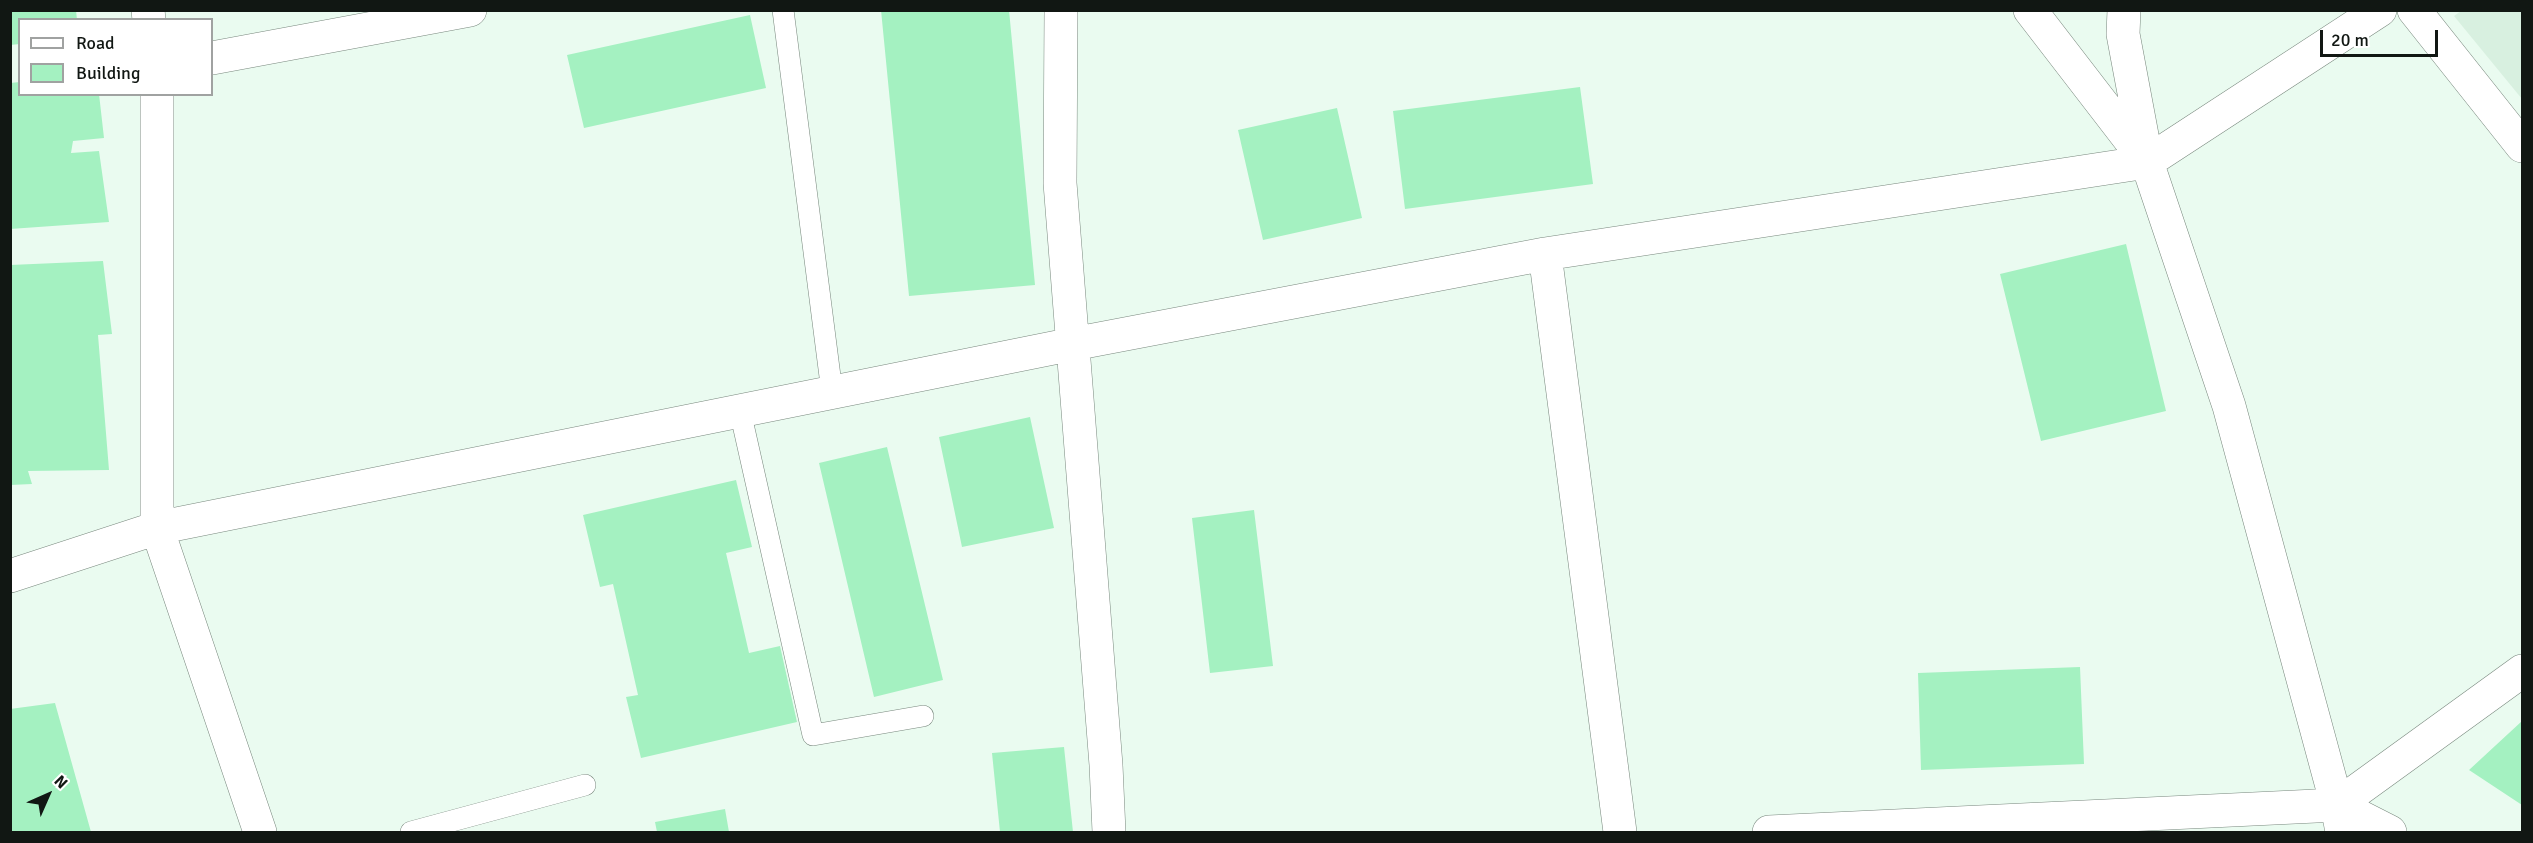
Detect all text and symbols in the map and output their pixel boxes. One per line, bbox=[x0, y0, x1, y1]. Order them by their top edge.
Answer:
legend bbox=[18, 18, 213, 96]
scale bar bbox=[2323, 18, 2442, 56]
text: 20 m bbox=[2331, 29, 2369, 51]
text: Road bbox=[76, 32, 115, 54]
text: Building bbox=[76, 62, 140, 84]
north arrow bbox=[18, 765, 78, 825]
text: N bbox=[50, 771, 72, 793]

